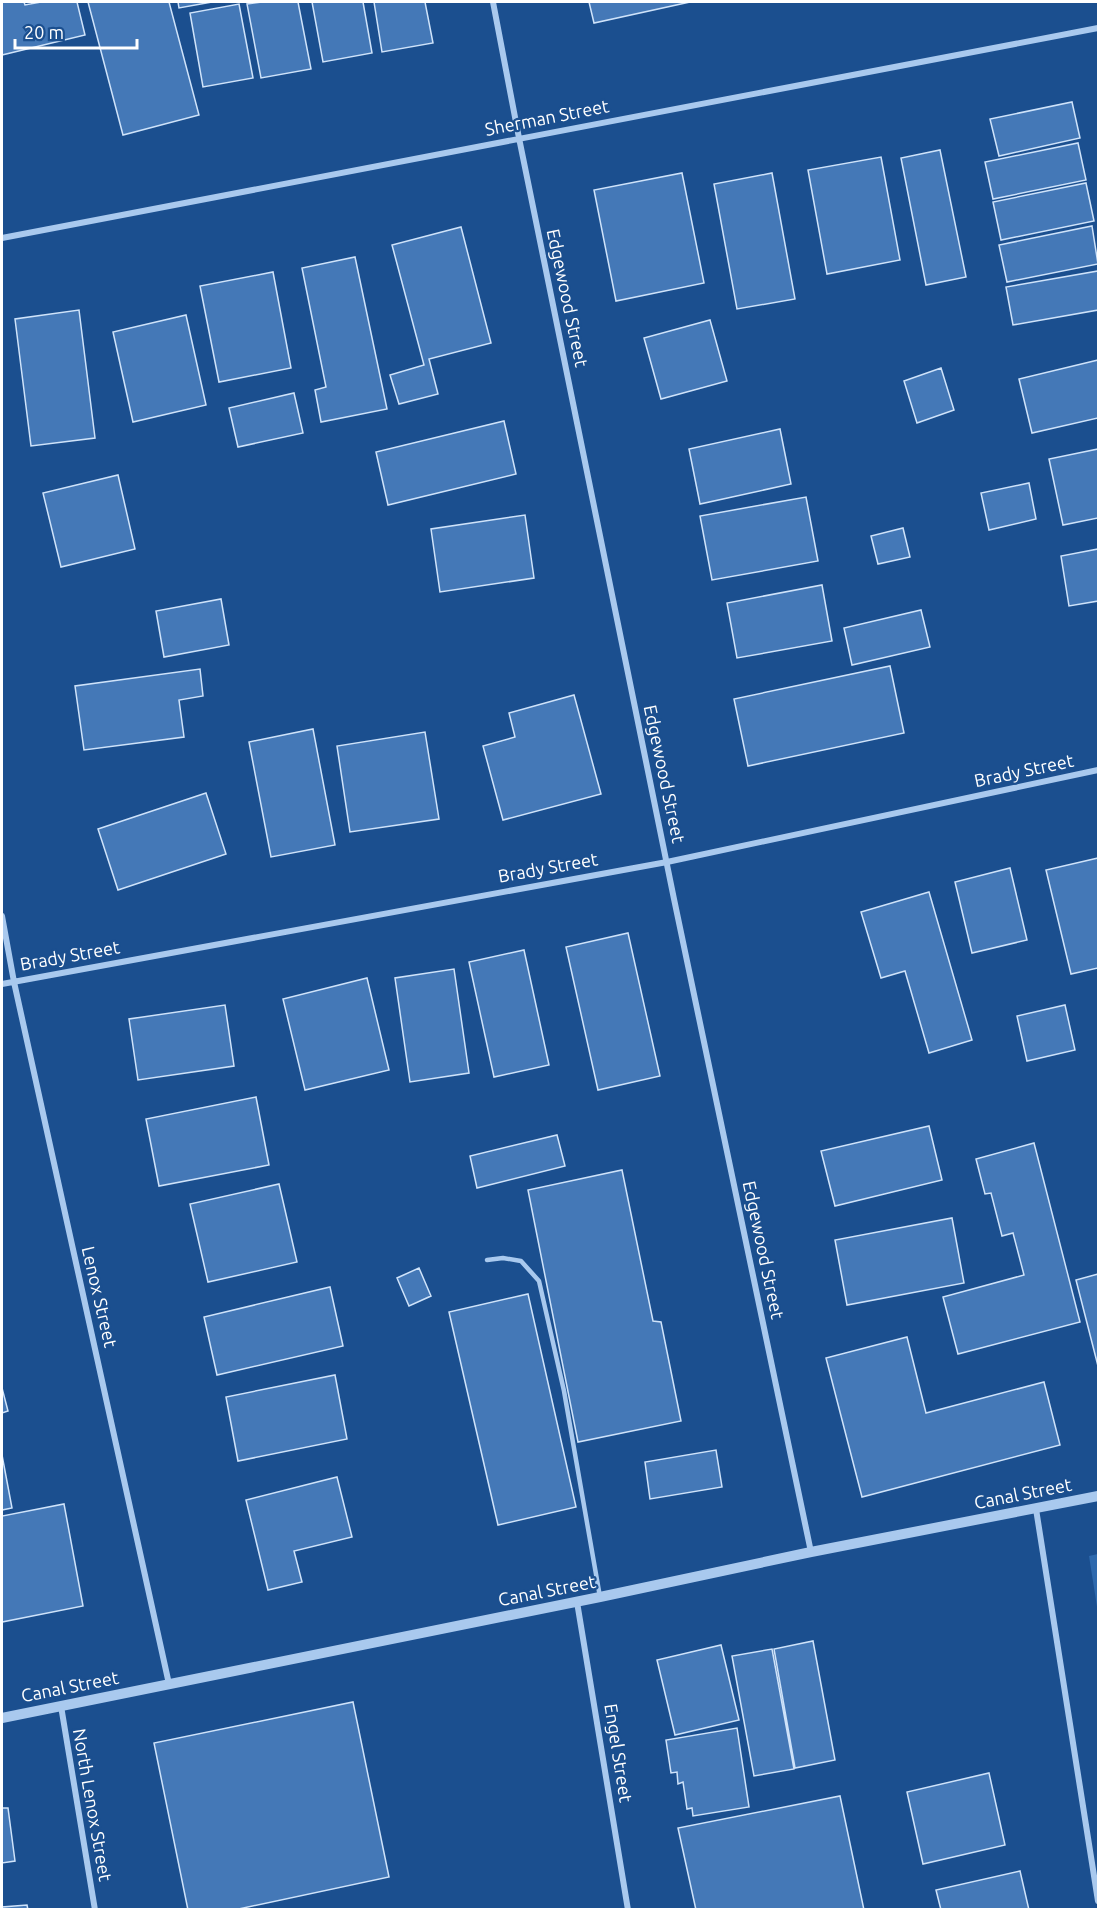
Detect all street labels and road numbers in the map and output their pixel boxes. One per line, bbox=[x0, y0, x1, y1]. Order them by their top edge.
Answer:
street label: Sherman Street bbox=[483, 95, 611, 139]
street label: Edgewood Street bbox=[544, 227, 592, 369]
street label: Edgewood Street bbox=[641, 703, 689, 845]
street label: Brady Street bbox=[972, 750, 1075, 790]
street label: Brady Street bbox=[496, 848, 599, 886]
street label: Brady Street bbox=[18, 936, 121, 974]
street label: Edgewood Street bbox=[740, 1179, 788, 1321]
street label: Lenox Street bbox=[79, 1244, 121, 1349]
street label: Canal Street bbox=[972, 1474, 1073, 1512]
street label: Canal Street bbox=[496, 1571, 597, 1609]
street label: Canal Street bbox=[19, 1667, 120, 1705]
street label: Engel Street bbox=[601, 1702, 637, 1804]
street label: North Lenox Street bbox=[70, 1727, 116, 1883]

